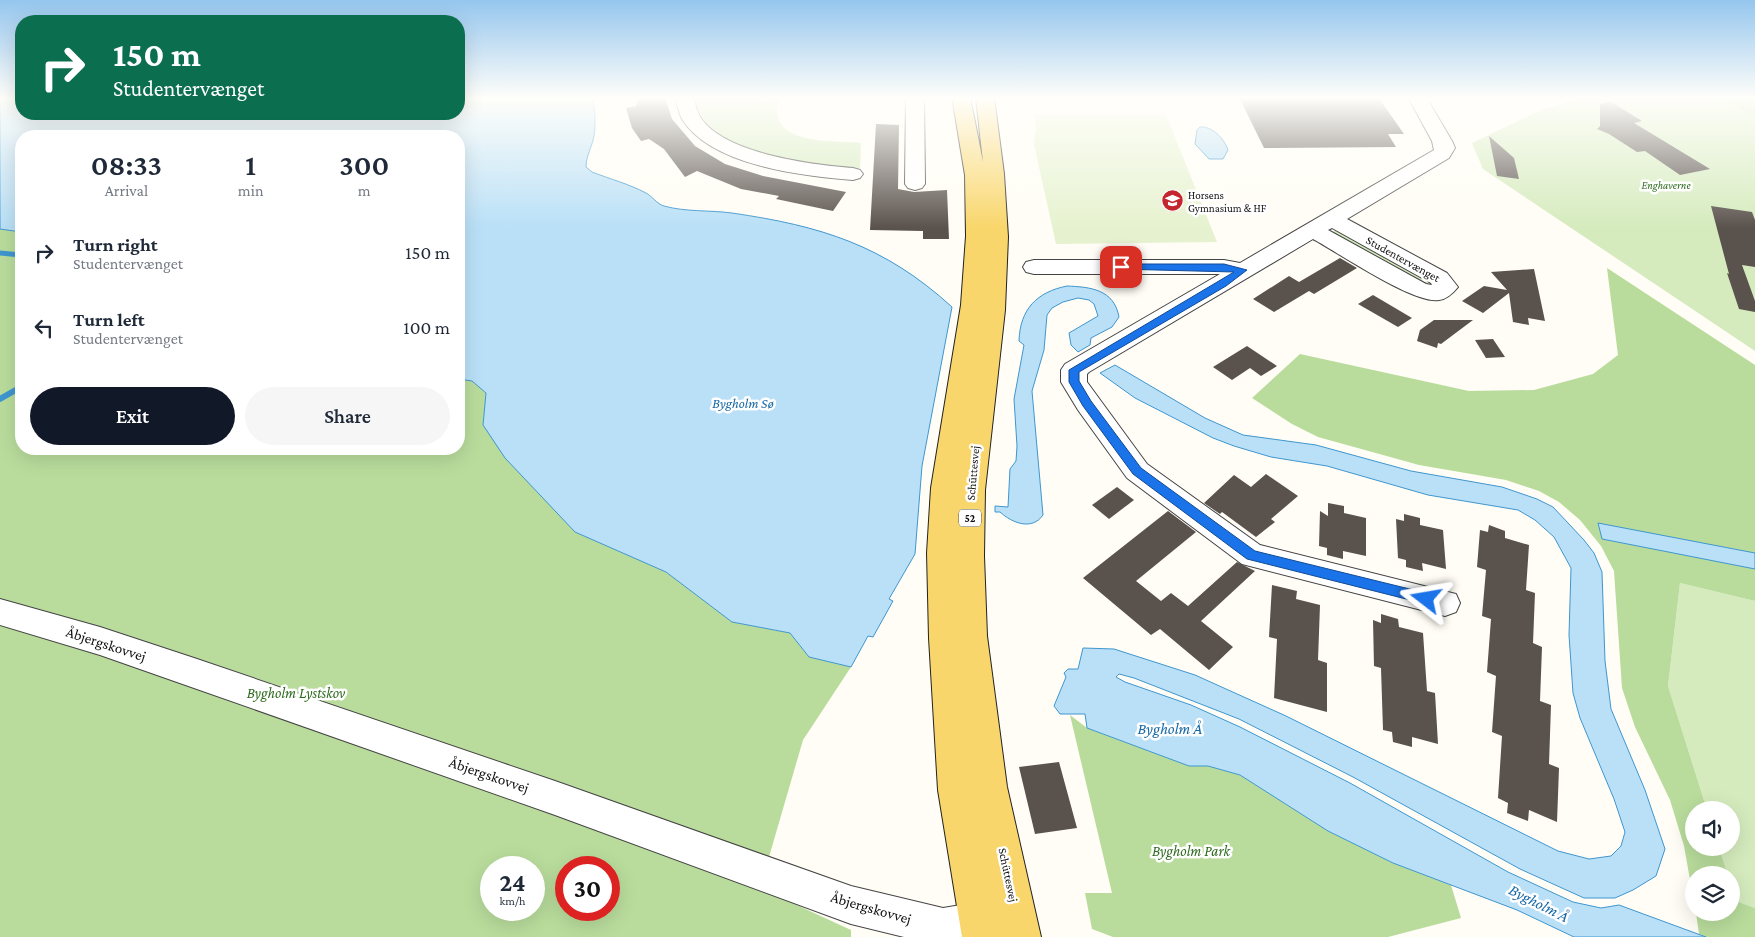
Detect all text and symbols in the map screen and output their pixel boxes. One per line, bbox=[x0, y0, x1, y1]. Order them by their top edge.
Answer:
icon: right bbox=[30, 35, 95, 100]
text: 150 m bbox=[113, 35, 201, 74]
text: Studentervænget bbox=[113, 76, 264, 101]
text: 08:33 bbox=[91, 148, 162, 181]
text: 1 bbox=[245, 148, 256, 181]
text: 300 bbox=[339, 148, 389, 181]
park label: Enghaverne bbox=[1641, 179, 1691, 192]
text: Arrival bbox=[105, 182, 148, 199]
text: min bbox=[238, 182, 263, 199]
text: m bbox=[358, 182, 371, 199]
school or university icon: Horsens Gymnasium & HF bbox=[1160, 189, 1184, 213]
place label: Horsens Gymnasium & HF bbox=[1188, 189, 1267, 215]
street label: Studentervænget bbox=[1364, 233, 1443, 286]
text: Turn right bbox=[73, 234, 158, 255]
icon: right bbox=[30, 239, 58, 267]
text: 150 m bbox=[405, 242, 450, 263]
pin bbox=[1100, 246, 1142, 288]
icon: arrive bbox=[1107, 253, 1135, 281]
text: Studentervænget bbox=[73, 255, 183, 272]
text: Turn left bbox=[73, 309, 145, 330]
icon: left bbox=[30, 314, 58, 342]
text: 100 m bbox=[403, 317, 450, 338]
text: Studentervænget bbox=[73, 330, 183, 347]
button: Exit bbox=[30, 387, 235, 445]
button: Share bbox=[245, 387, 450, 445]
water label: Bygholm Sø bbox=[712, 395, 774, 411]
street label: Schüttesvej bbox=[964, 445, 982, 501]
road number: 52 bbox=[959, 509, 981, 526]
position arrow bbox=[1399, 572, 1451, 624]
street label: Åbjergskovvej bbox=[64, 623, 148, 665]
park label: Bygholm Lystskov bbox=[247, 685, 345, 702]
water label: Bygholm Å bbox=[1138, 720, 1202, 738]
street label: Åbjergskovvej bbox=[447, 753, 531, 797]
map controls bbox=[1685, 801, 1740, 921]
button: sound bbox=[1685, 801, 1740, 856]
park label: Bygholm Park bbox=[1152, 843, 1232, 860]
street label: Schüttesvej bbox=[995, 847, 1021, 903]
speed limit sign: 30 bbox=[555, 856, 620, 921]
button: layers bbox=[1685, 866, 1740, 921]
text: 24 bbox=[499, 869, 526, 896]
water label: Bygholm Å bbox=[1506, 881, 1572, 926]
street label: Åbjergskovvej bbox=[829, 888, 913, 928]
text: km/h bbox=[500, 894, 525, 908]

